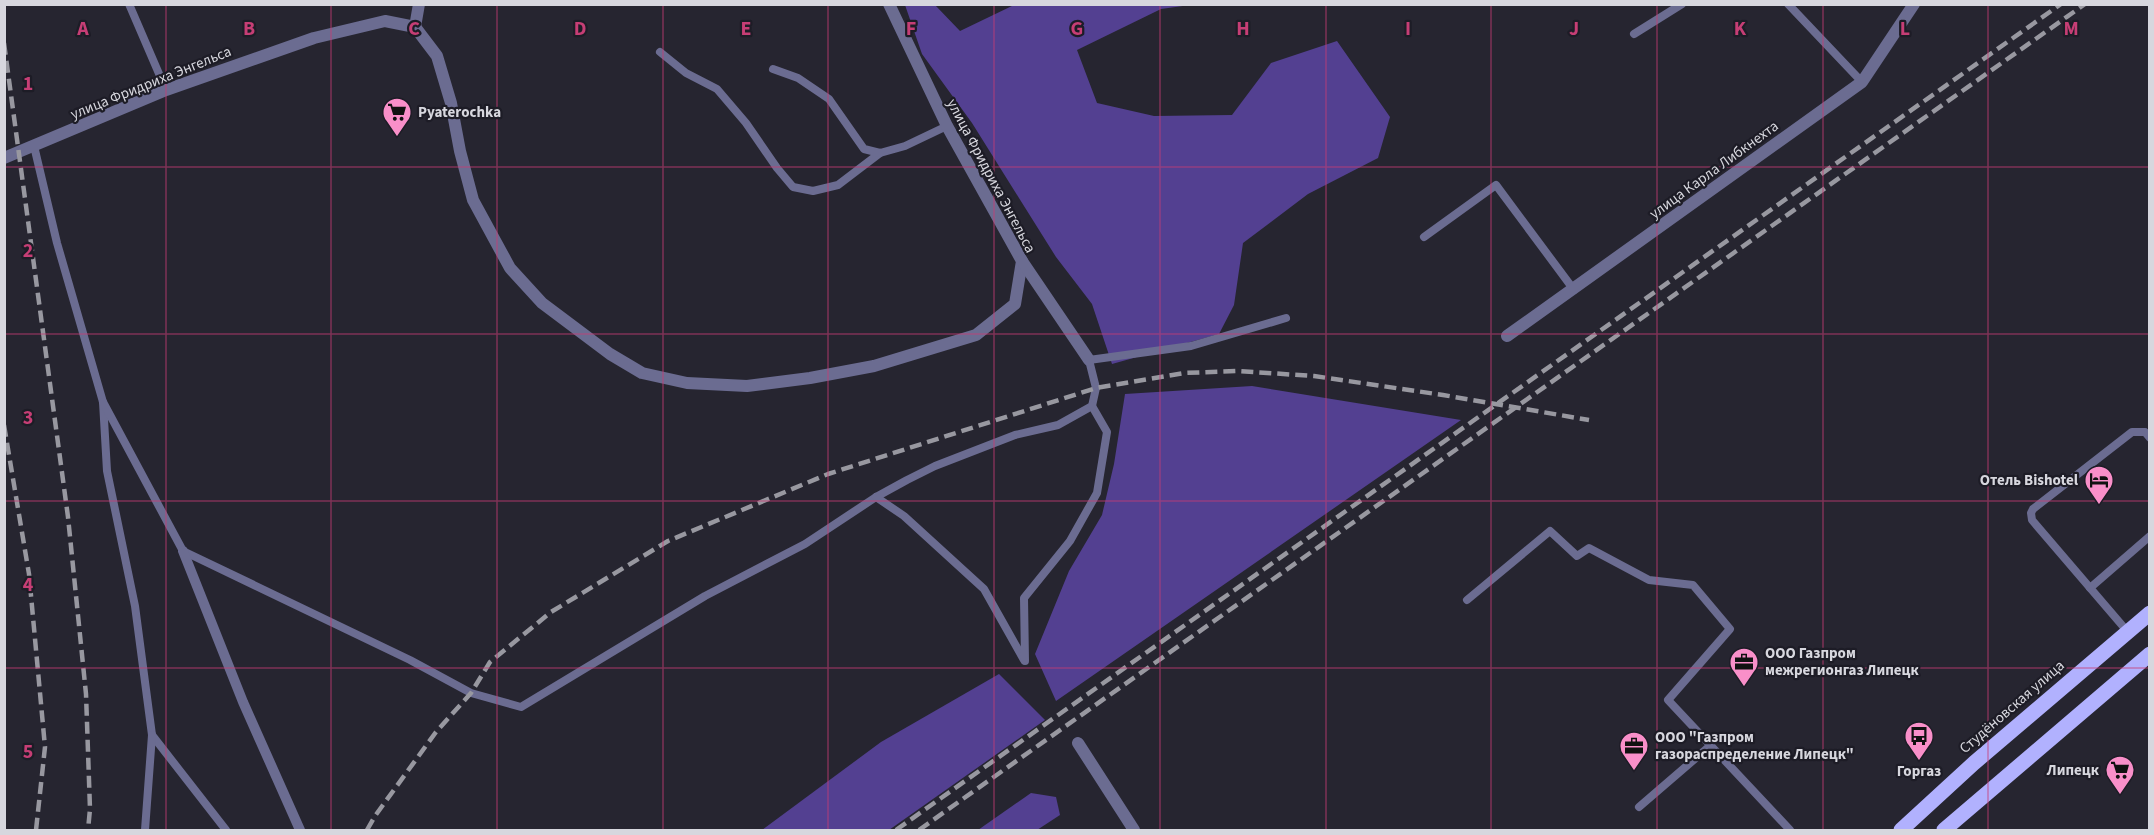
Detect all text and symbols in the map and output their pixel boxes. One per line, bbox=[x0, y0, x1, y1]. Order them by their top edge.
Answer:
text: A bbox=[76, 15, 89, 43]
text: B bbox=[243, 15, 255, 43]
text: C bbox=[408, 15, 420, 43]
text: D bbox=[574, 15, 586, 43]
text: E bbox=[741, 15, 751, 43]
text: F bbox=[906, 15, 916, 43]
text: G bbox=[1071, 15, 1083, 43]
text: H bbox=[1236, 15, 1250, 43]
text: I bbox=[1405, 15, 1411, 43]
text: J bbox=[1569, 15, 1579, 43]
text: K bbox=[1734, 15, 1747, 43]
text: L bbox=[1900, 15, 1910, 43]
text: M bbox=[2063, 15, 2079, 43]
street label: улица Фридриха Энгельса bbox=[67, 41, 235, 125]
text: 1 bbox=[23, 70, 33, 98]
street label: улица Фридриха Энгельса bbox=[941, 95, 1041, 257]
supermarket icon: Pyaterochka bbox=[381, 96, 413, 138]
place label: Pyaterochka bbox=[418, 102, 501, 123]
street label: улица Карла Либкнехта bbox=[1645, 116, 1783, 224]
text: 2 bbox=[23, 237, 33, 265]
text: 3 bbox=[23, 404, 33, 432]
hotel icon: Отель Bishotel bbox=[2083, 464, 2115, 506]
place label: Отель Bishotel bbox=[1980, 470, 2079, 491]
text: 4 bbox=[23, 571, 34, 599]
place label: ООО Газпром межрегионгаз Липецк bbox=[1765, 643, 1920, 681]
office icon: ООО Газпром межрегионгаз Липецк bbox=[1728, 646, 1760, 688]
street label: Студёновская улица bbox=[1955, 655, 2069, 759]
bus stop icon: Горгаз bbox=[1903, 720, 1935, 762]
place label: ООО "Газпром газораспределение Липецк" bbox=[1655, 727, 1854, 765]
office icon: ООО "Газпром газораспределение Липецк" bbox=[1618, 730, 1650, 772]
text: 5 bbox=[23, 738, 33, 766]
supermarket icon: Липецк bbox=[2104, 754, 2136, 796]
place label: Липецк bbox=[2046, 760, 2100, 781]
place label: Горгаз bbox=[1897, 761, 1941, 782]

